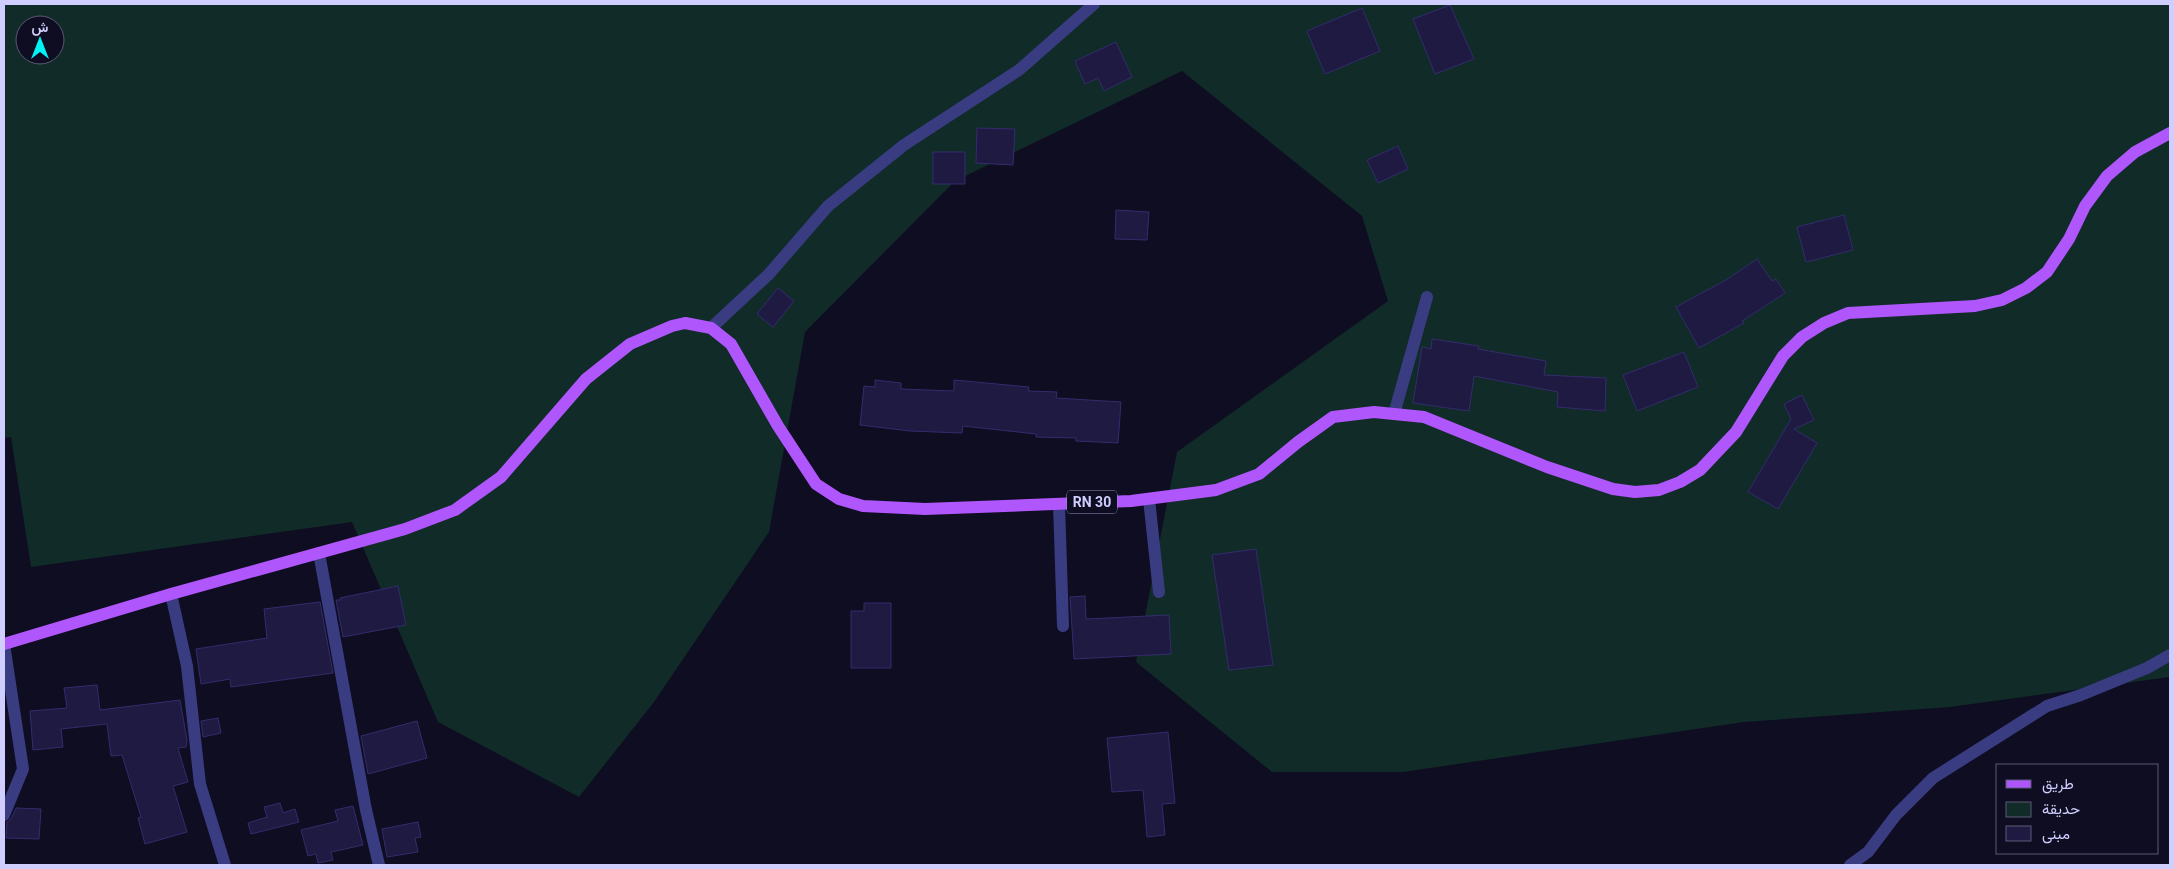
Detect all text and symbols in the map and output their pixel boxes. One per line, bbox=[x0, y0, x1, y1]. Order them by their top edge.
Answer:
north arrow bbox=[15, 15, 65, 65]
text: ش bbox=[32, 19, 49, 36]
road number: RN 30 bbox=[1067, 491, 1117, 514]
legend bbox=[1996, 764, 2159, 854]
text: طريق bbox=[2042, 775, 2074, 794]
text: حديقة bbox=[2042, 800, 2080, 818]
text: مبنى bbox=[2042, 825, 2070, 844]

